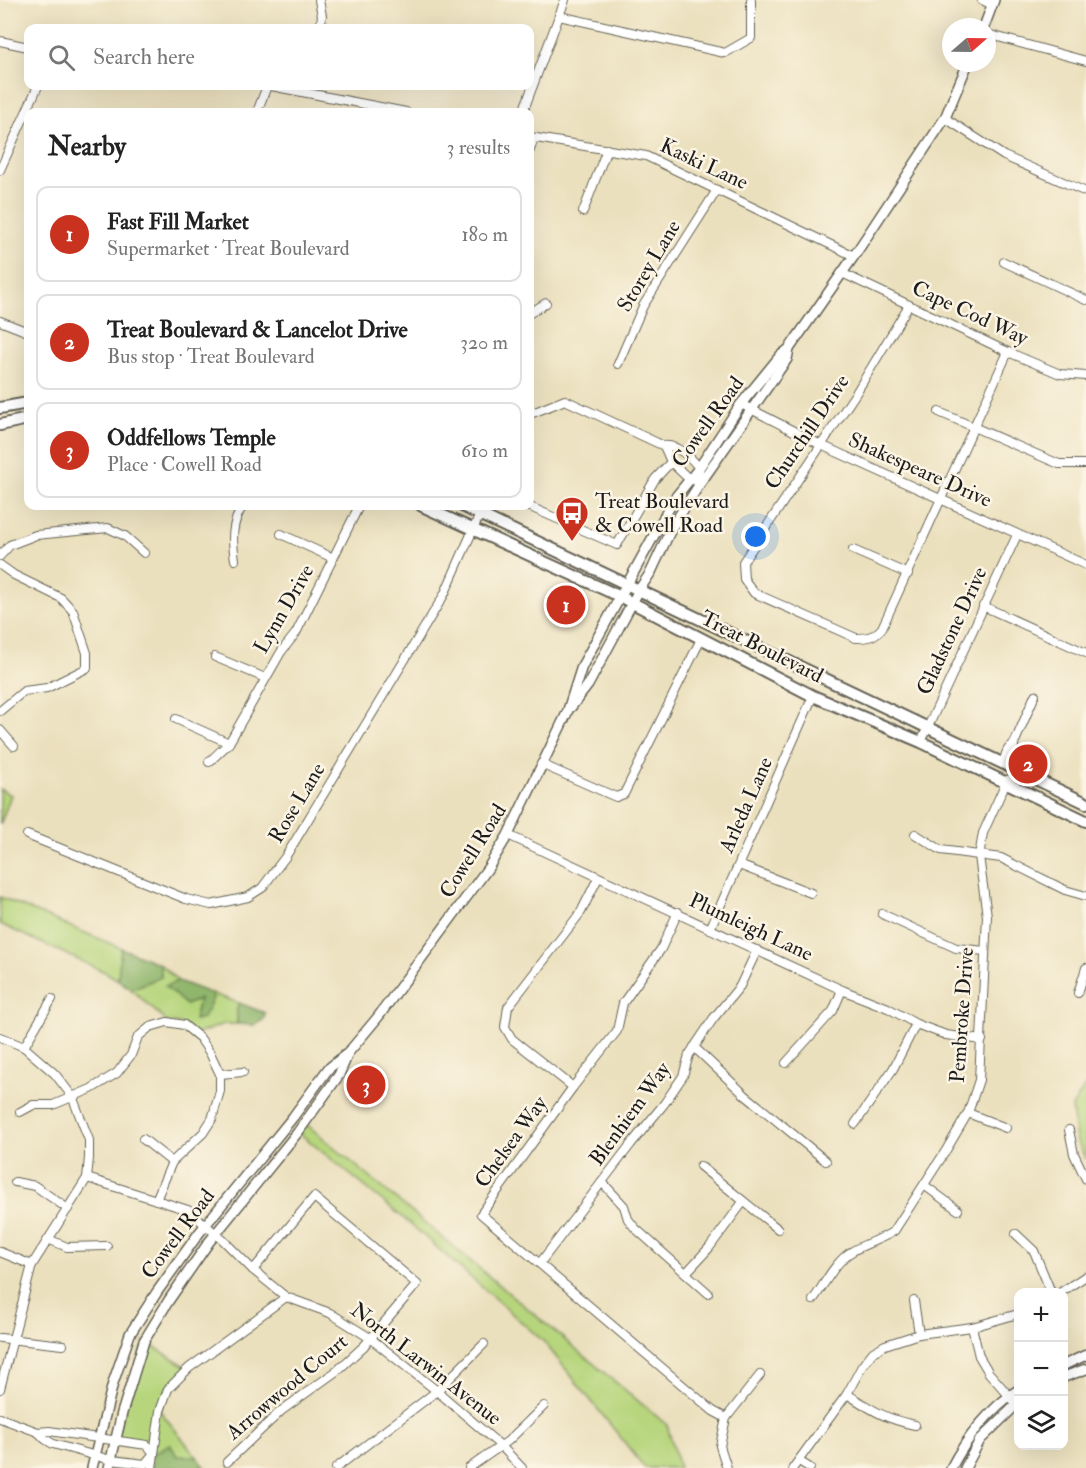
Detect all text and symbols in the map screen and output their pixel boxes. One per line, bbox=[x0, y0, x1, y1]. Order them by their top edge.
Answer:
north arrow bbox=[942, 18, 996, 72]
search box bbox=[24, 24, 534, 90]
icon: search bbox=[45, 41, 78, 74]
text: Search here bbox=[93, 43, 195, 71]
text: Nearby bbox=[48, 131, 126, 163]
street label: Kaski Lane bbox=[656, 132, 753, 196]
text: 3 results bbox=[447, 135, 510, 160]
text: Fast Fill Market bbox=[107, 208, 249, 236]
street label: Storey Lane bbox=[611, 215, 687, 317]
text: 1 bbox=[66, 222, 73, 247]
text: 180 m bbox=[461, 222, 508, 247]
text: Supermarket · Treat Boulevard bbox=[107, 236, 350, 261]
street label: Cape Cod Way bbox=[908, 274, 1033, 352]
text: Treat Boulevard & Lancelot Drive bbox=[107, 316, 408, 344]
text: 2 bbox=[64, 330, 75, 355]
text: 320 m bbox=[460, 330, 508, 355]
text: Bus stop · Treat Boulevard bbox=[107, 344, 315, 369]
street label: Churchill Drive bbox=[759, 369, 856, 495]
street label: Cowell Road bbox=[666, 371, 750, 473]
text: Oddfellows Temple bbox=[107, 424, 276, 452]
street label: Shakespeare Drive bbox=[844, 426, 996, 514]
text: 3 bbox=[66, 438, 73, 463]
text: 610 m bbox=[461, 438, 508, 463]
text: Place · Cowell Road bbox=[107, 452, 262, 477]
place label: Treat Boulevard & Cowell Road bbox=[595, 488, 730, 539]
bus stop icon: Treat Boulevard & Cowell Road bbox=[554, 495, 590, 542]
your location bbox=[741, 522, 770, 551]
street label: Lynn Drive bbox=[248, 559, 320, 658]
street label: Gladstone Drive bbox=[911, 562, 994, 699]
pin: 1 bbox=[546, 582, 586, 628]
street label: Treat Boulevard bbox=[696, 605, 828, 690]
pin: 2 bbox=[1008, 742, 1048, 786]
street label: Arleda Lane bbox=[713, 753, 779, 858]
street label: Rose Lane bbox=[263, 758, 332, 848]
street label: Cowell Road bbox=[433, 798, 513, 903]
street label: Plumleigh Lane bbox=[685, 887, 817, 968]
street label: Pembroke Drive bbox=[944, 946, 980, 1084]
street label: Blenhiem Way bbox=[583, 1056, 677, 1171]
pin: 3 bbox=[346, 1062, 386, 1108]
street label: Chelsea Way bbox=[469, 1090, 554, 1193]
street label: Cowell Road bbox=[135, 1183, 221, 1284]
map controls bbox=[1014, 1288, 1068, 1450]
button: + bbox=[1014, 1288, 1068, 1342]
street label: North Larwin Avenue bbox=[345, 1296, 507, 1432]
street label: Arrowwood Court bbox=[220, 1328, 354, 1446]
button: − bbox=[1014, 1342, 1068, 1396]
button: layers bbox=[1014, 1396, 1068, 1450]

